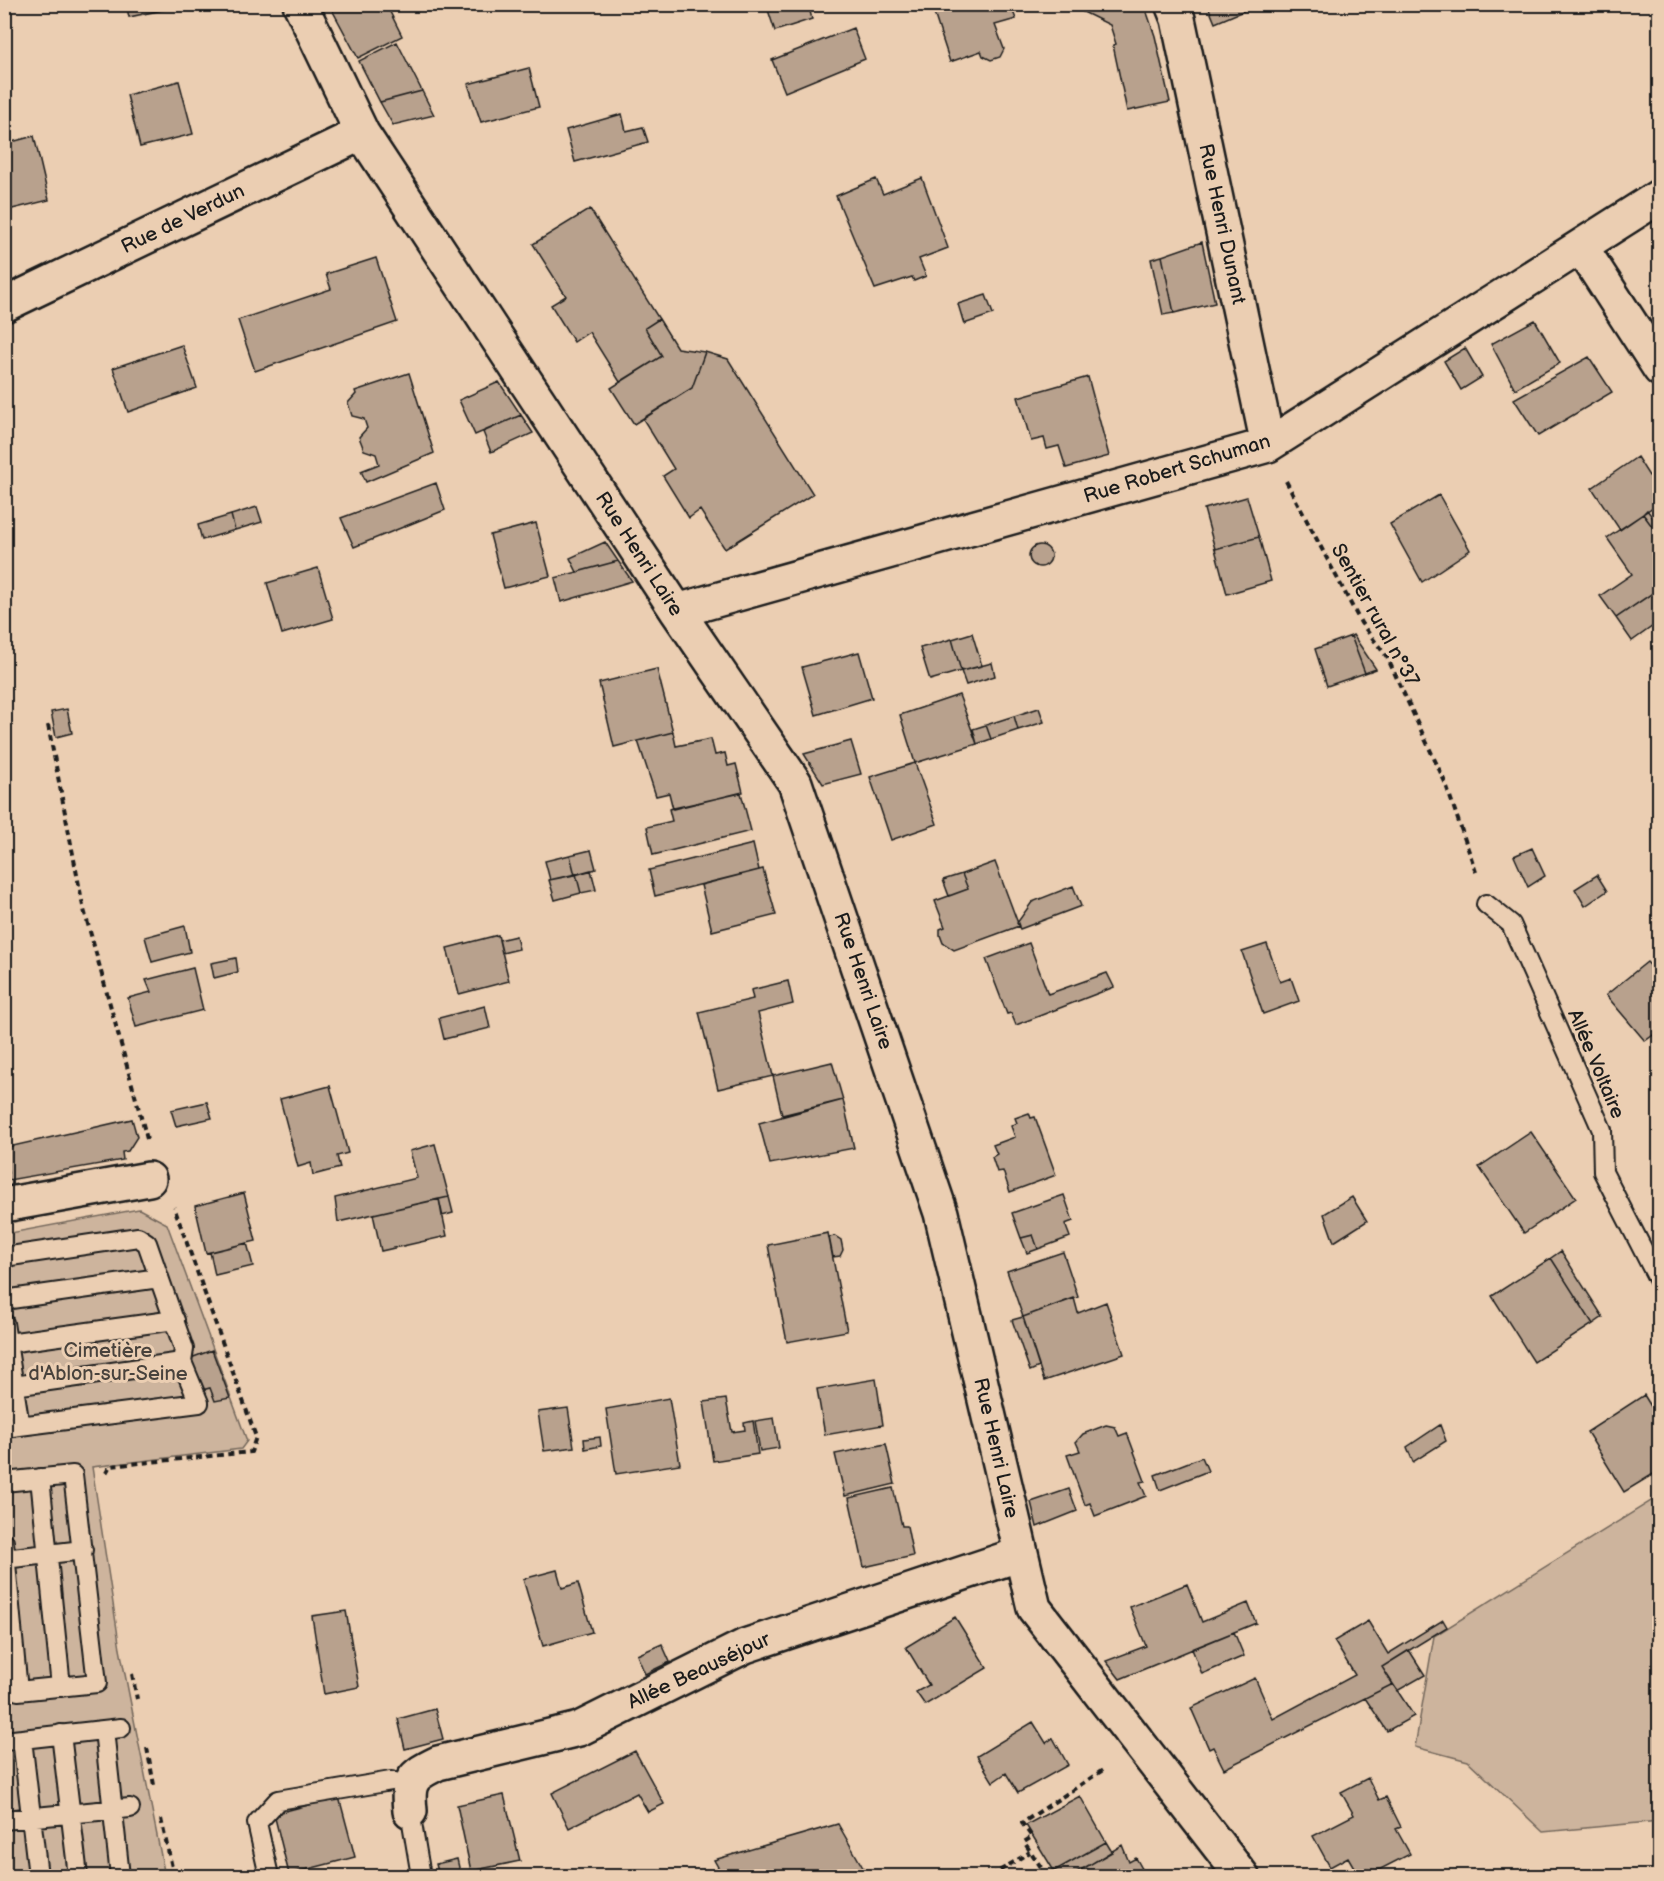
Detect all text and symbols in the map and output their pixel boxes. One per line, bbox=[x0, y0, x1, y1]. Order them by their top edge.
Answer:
street label: Rue Henri Dunant bbox=[1193, 142, 1251, 306]
street label: Rue de Verdun bbox=[117, 179, 249, 259]
street label: Rue Robert Schuman bbox=[1081, 429, 1273, 509]
street label: Rue Henri Laire bbox=[590, 487, 688, 621]
street label: Sentier rural n°37 bbox=[1326, 539, 1424, 691]
street label: Rue Henri Laire bbox=[828, 909, 898, 1053]
street label: Allée Voltaire bbox=[1562, 1006, 1630, 1122]
park label: Cimetière d'Ablon-sur-Seine bbox=[28, 1339, 188, 1386]
street label: Rue Henri Laire bbox=[968, 1376, 1024, 1521]
street label: Allée Beauséjour bbox=[624, 1627, 775, 1715]

